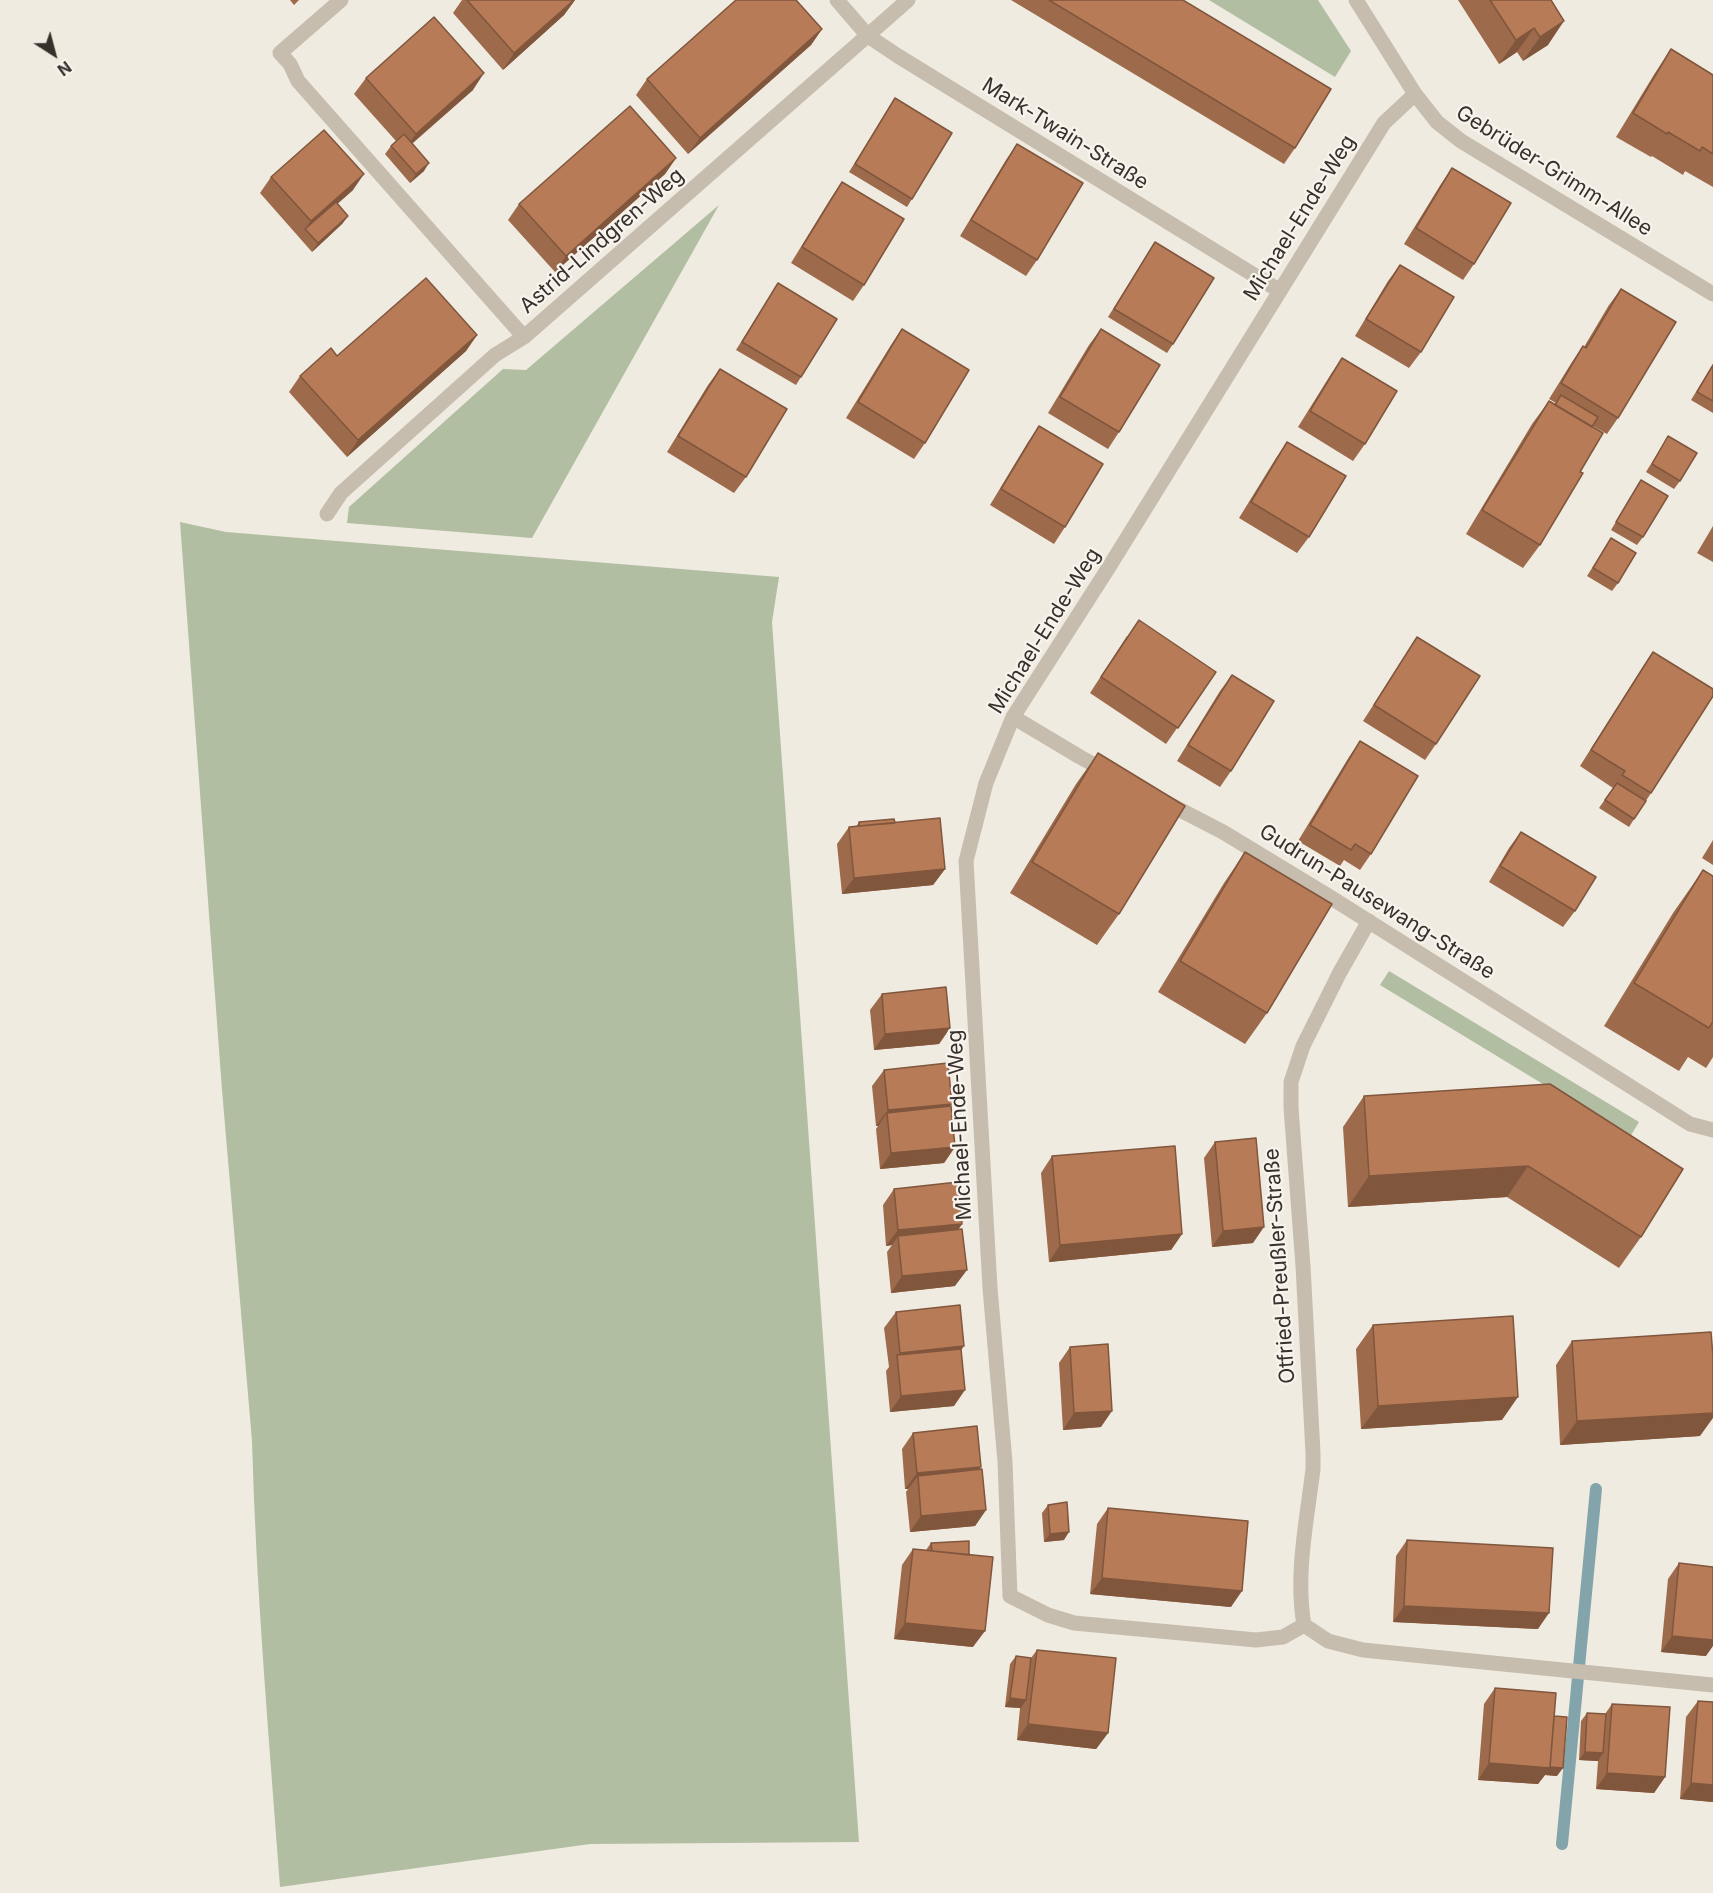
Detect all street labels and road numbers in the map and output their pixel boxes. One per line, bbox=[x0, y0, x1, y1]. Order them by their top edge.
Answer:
street label: Mark-Twain-Straße bbox=[977, 73, 1153, 195]
street label: Gebrüder-Grimm-Allee bbox=[1451, 100, 1657, 242]
street label: Michael-Ende-Weg bbox=[1239, 130, 1361, 306]
street label: Astrid-Lindgren-Weg bbox=[515, 163, 689, 319]
street label: Michael-Ende-Weg bbox=[984, 543, 1106, 719]
street label: Gudrun-Pausewang-Straße bbox=[1255, 819, 1499, 985]
street label: Michael-Ende-Weg bbox=[942, 1029, 978, 1221]
street label: Otfried-Preußler-Straße bbox=[1259, 1147, 1301, 1385]

